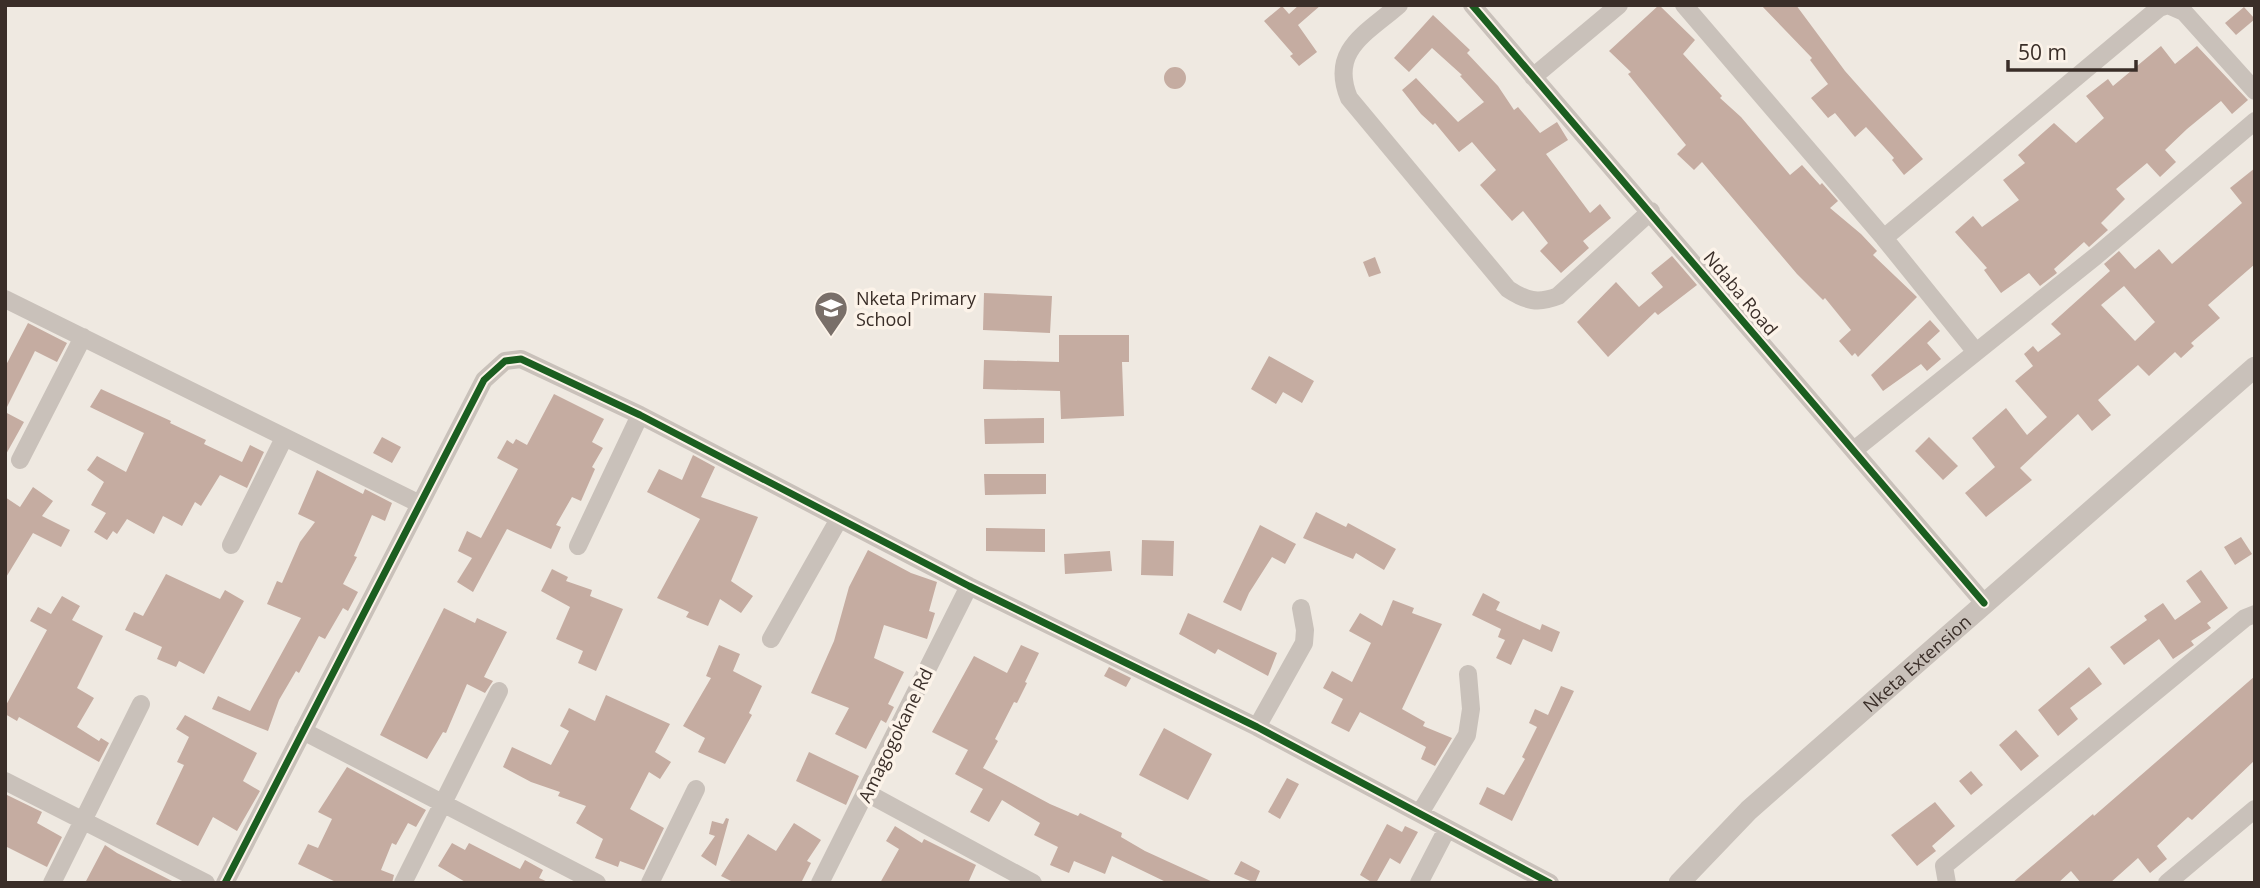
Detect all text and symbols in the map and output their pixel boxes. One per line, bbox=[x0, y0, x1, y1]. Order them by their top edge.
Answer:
scale bar bbox=[2008, 28, 2136, 72]
text: 50 m bbox=[2018, 38, 2067, 66]
street label: Ndaba Road bbox=[1699, 246, 1783, 340]
place label: Nketa Primary School bbox=[856, 286, 977, 331]
school or university icon: Nketa Primary School bbox=[812, 289, 850, 338]
street label: Nketa Extension bbox=[1858, 609, 1976, 717]
street label: Amagogokane Rd bbox=[852, 664, 938, 806]

